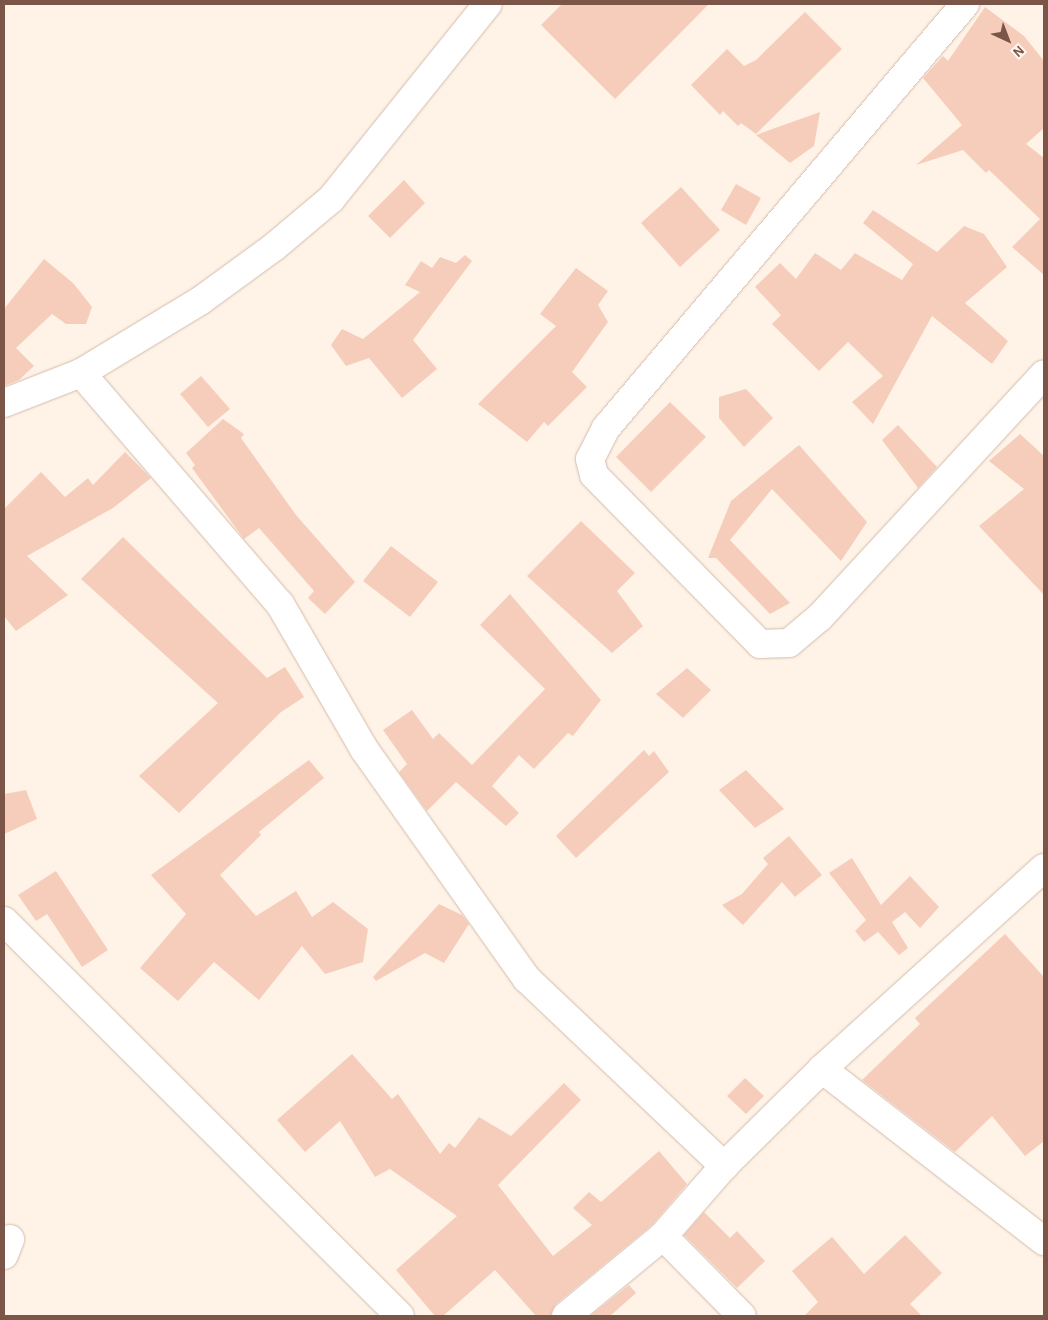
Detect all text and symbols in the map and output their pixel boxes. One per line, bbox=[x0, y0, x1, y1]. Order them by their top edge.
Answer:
north arrow bbox=[983, 15, 1033, 65]
text: N bbox=[1010, 43, 1027, 59]

